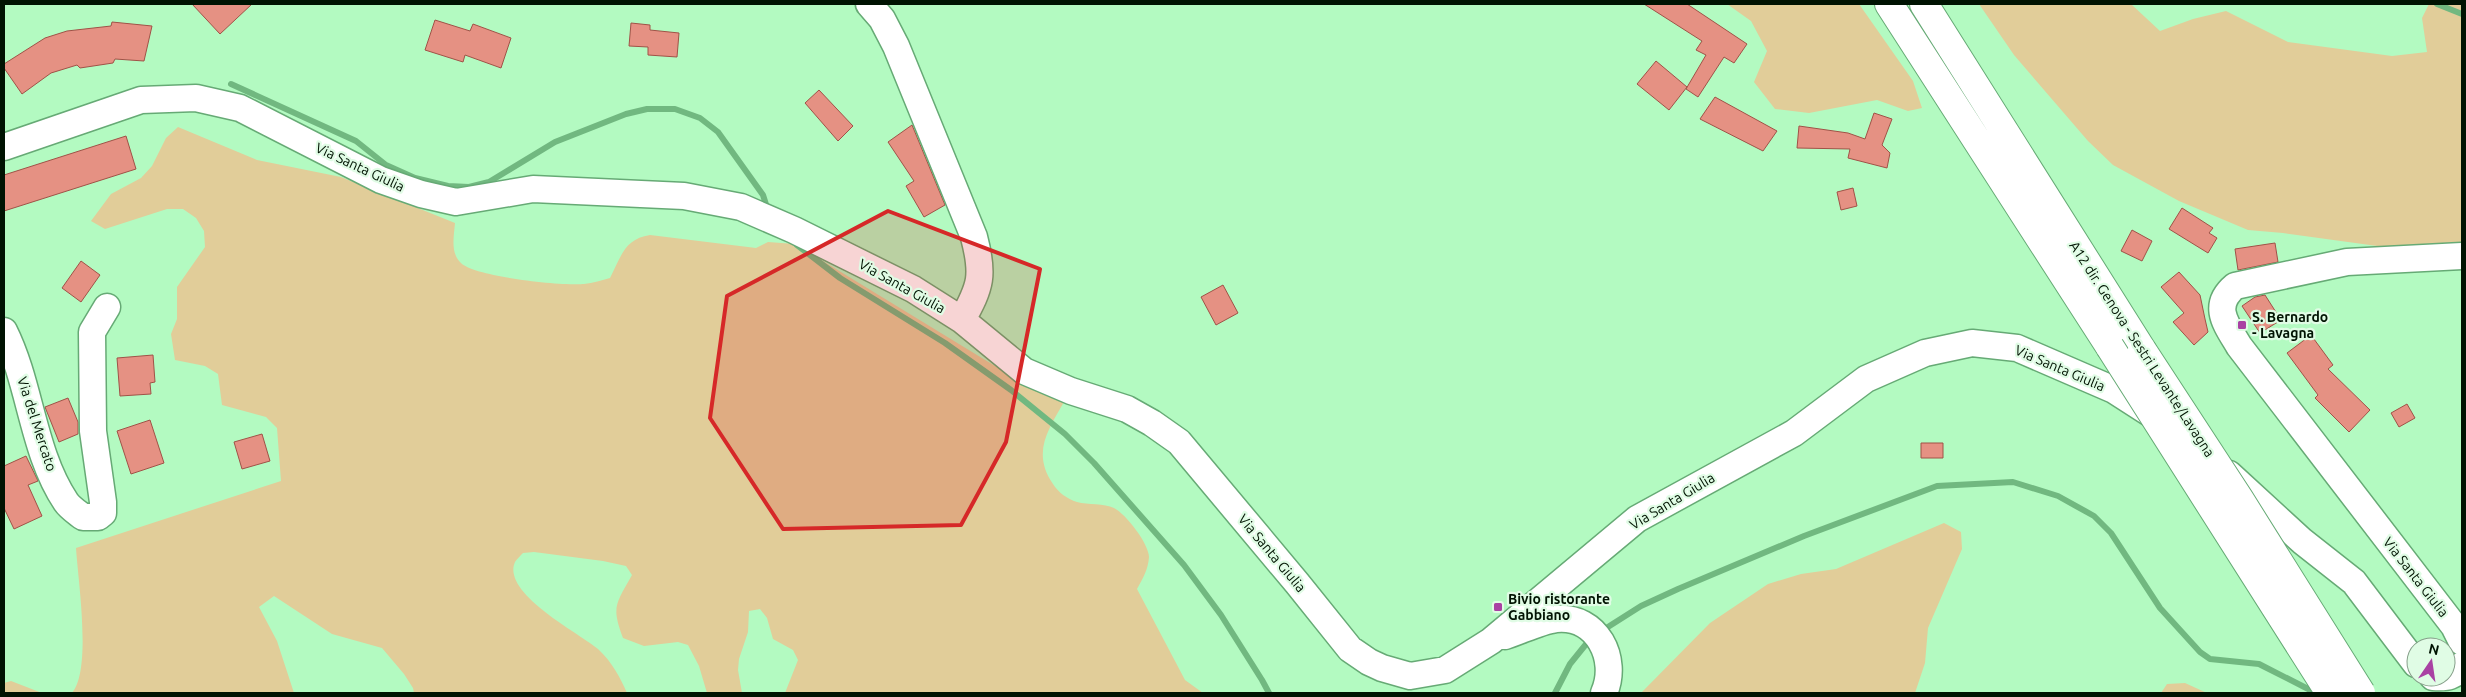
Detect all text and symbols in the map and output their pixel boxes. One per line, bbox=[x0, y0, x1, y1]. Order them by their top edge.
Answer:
street label: Via Santa Giulia bbox=[313, 139, 407, 195]
street label: A12 dir. Genova - Sestri Levante/Lavagna bbox=[2066, 238, 2218, 460]
street label: Via Santa Giulia bbox=[856, 256, 948, 316]
place label: S. Bernardo - Lavagna bbox=[2252, 309, 2328, 341]
marker: S. Bernardo - Lavagna bbox=[2236, 319, 2248, 331]
street label: Via Santa Giulia bbox=[2012, 342, 2108, 394]
street label: Via del Mercato bbox=[14, 375, 60, 473]
street label: Via Santa Giulia bbox=[1627, 469, 1717, 533]
street label: Via Santa Giulia bbox=[1235, 511, 1309, 595]
street label: Via Santa Giulia bbox=[2380, 534, 2452, 620]
place label: Bivio ristorante Gabbiano bbox=[1508, 591, 1610, 623]
marker: Bivio ristorante Gabbiano bbox=[1492, 601, 1504, 613]
north arrow bbox=[2406, 637, 2456, 687]
text: N bbox=[2427, 640, 2441, 658]

